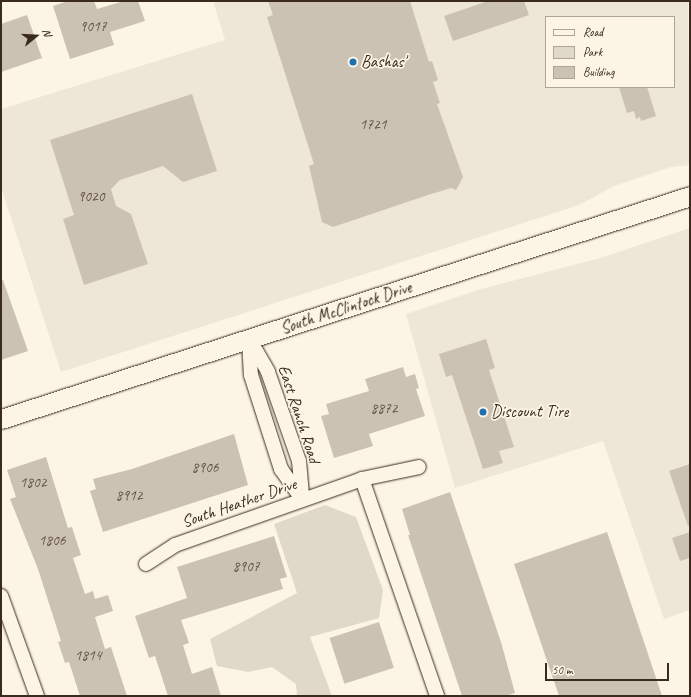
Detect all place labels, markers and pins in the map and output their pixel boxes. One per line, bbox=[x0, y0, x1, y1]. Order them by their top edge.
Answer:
place label: Bashas' bbox=[361, 52, 405, 72]
marker: Bashas' bbox=[348, 57, 358, 67]
place label: Discount Tire bbox=[491, 402, 568, 422]
marker: Discount Tire bbox=[478, 407, 488, 417]

